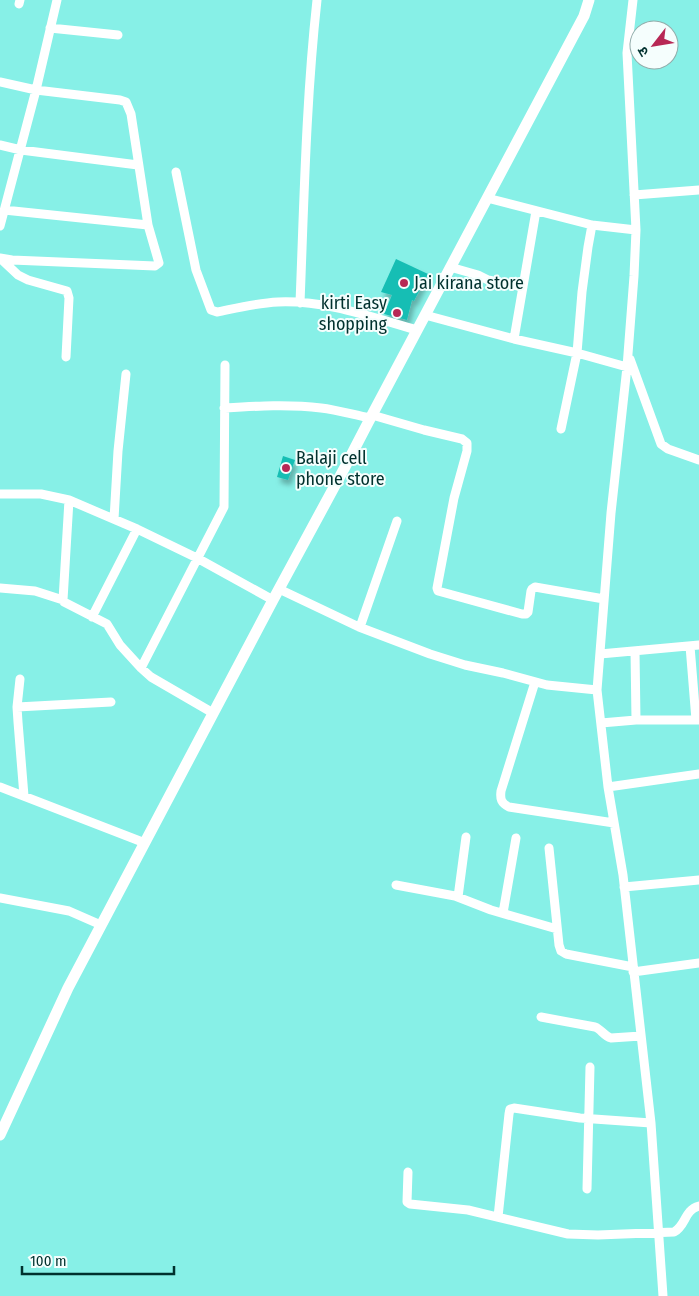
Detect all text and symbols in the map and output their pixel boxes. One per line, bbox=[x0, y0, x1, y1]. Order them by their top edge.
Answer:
north arrow bbox=[629, 20, 679, 70]
text: उ bbox=[633, 43, 653, 59]
place label: Jai kirana store bbox=[414, 272, 524, 294]
marker: Jai kirana store bbox=[398, 277, 410, 289]
place label: kirti Easy shopping bbox=[319, 292, 388, 335]
marker: kirti Easy shopping bbox=[391, 307, 403, 319]
place label: Balaji cell phone store bbox=[296, 447, 385, 490]
marker: Balaji cell phone store bbox=[280, 462, 292, 474]
scale bar bbox=[22, 1244, 175, 1276]
text: 100 m bbox=[30, 1252, 67, 1270]

